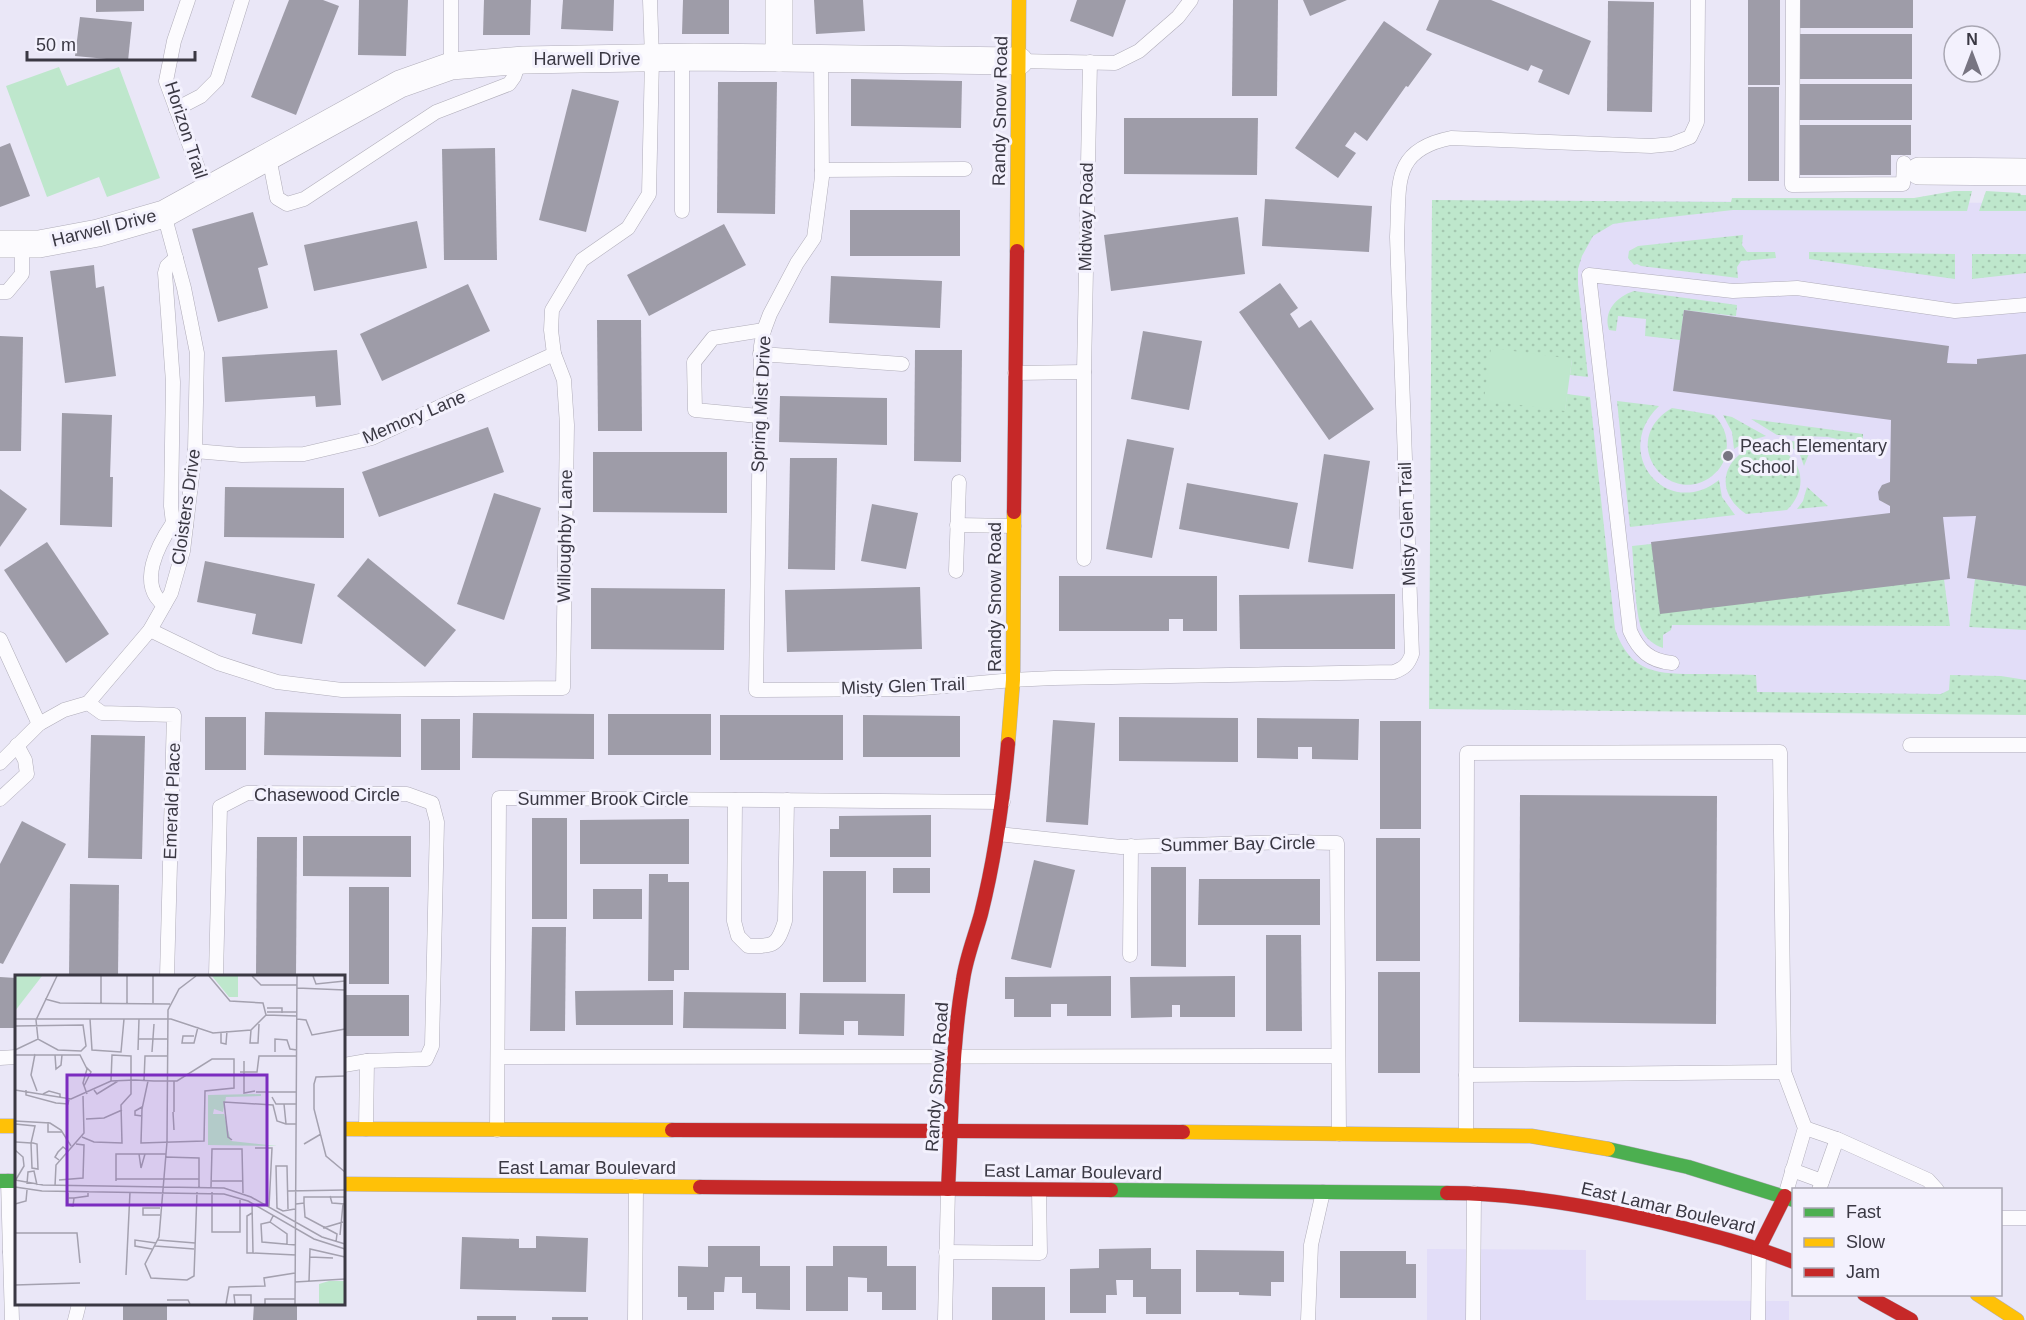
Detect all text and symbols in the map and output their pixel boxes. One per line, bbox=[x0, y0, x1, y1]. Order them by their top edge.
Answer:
scale bar bbox=[27, 24, 195, 62]
north arrow bbox=[1942, 24, 2002, 84]
text: N bbox=[1966, 31, 1978, 48]
text: 50 m bbox=[36, 35, 76, 55]
street label: Randy Snow Road bbox=[989, 36, 1011, 186]
street label: Harwell Drive bbox=[533, 49, 641, 69]
street label: Horizon Trail bbox=[161, 79, 211, 181]
street label: Midway Road bbox=[1075, 162, 1097, 272]
street label: Harwell Drive bbox=[50, 205, 158, 251]
street label: Spring Mist Drive bbox=[747, 335, 775, 473]
street label: Memory Lane bbox=[359, 386, 469, 448]
place label: Peach Elementary School bbox=[1740, 436, 1887, 477]
street label: Cloisters Drive bbox=[168, 448, 204, 566]
marker: Peach Elementary School bbox=[1721, 449, 1735, 463]
street label: Misty Glen Trail bbox=[1395, 462, 1419, 586]
street label: Willoughby Lane bbox=[554, 469, 576, 603]
street label: Randy Snow Road bbox=[985, 522, 1005, 672]
street label: Misty Glen Trail bbox=[841, 674, 965, 698]
street label: Emerald Place bbox=[160, 742, 184, 860]
street label: Chasewood Circle bbox=[254, 785, 400, 805]
street label: Summer Brook Circle bbox=[517, 789, 689, 809]
street label: Summer Bay Circle bbox=[1160, 833, 1316, 855]
inset map bbox=[15, 975, 345, 1305]
street label: Randy Snow Road bbox=[922, 1001, 952, 1153]
street label: East Lamar Boulevard bbox=[498, 1158, 676, 1178]
street label: East Lamar Boulevard bbox=[984, 1160, 1162, 1184]
street label: East Lamar Boulevard bbox=[1579, 1178, 1757, 1238]
legend bbox=[1792, 1188, 2002, 1296]
text: Fast bbox=[1846, 1202, 1881, 1222]
text: Slow bbox=[1846, 1232, 1886, 1252]
text: Jam bbox=[1846, 1262, 1880, 1282]

